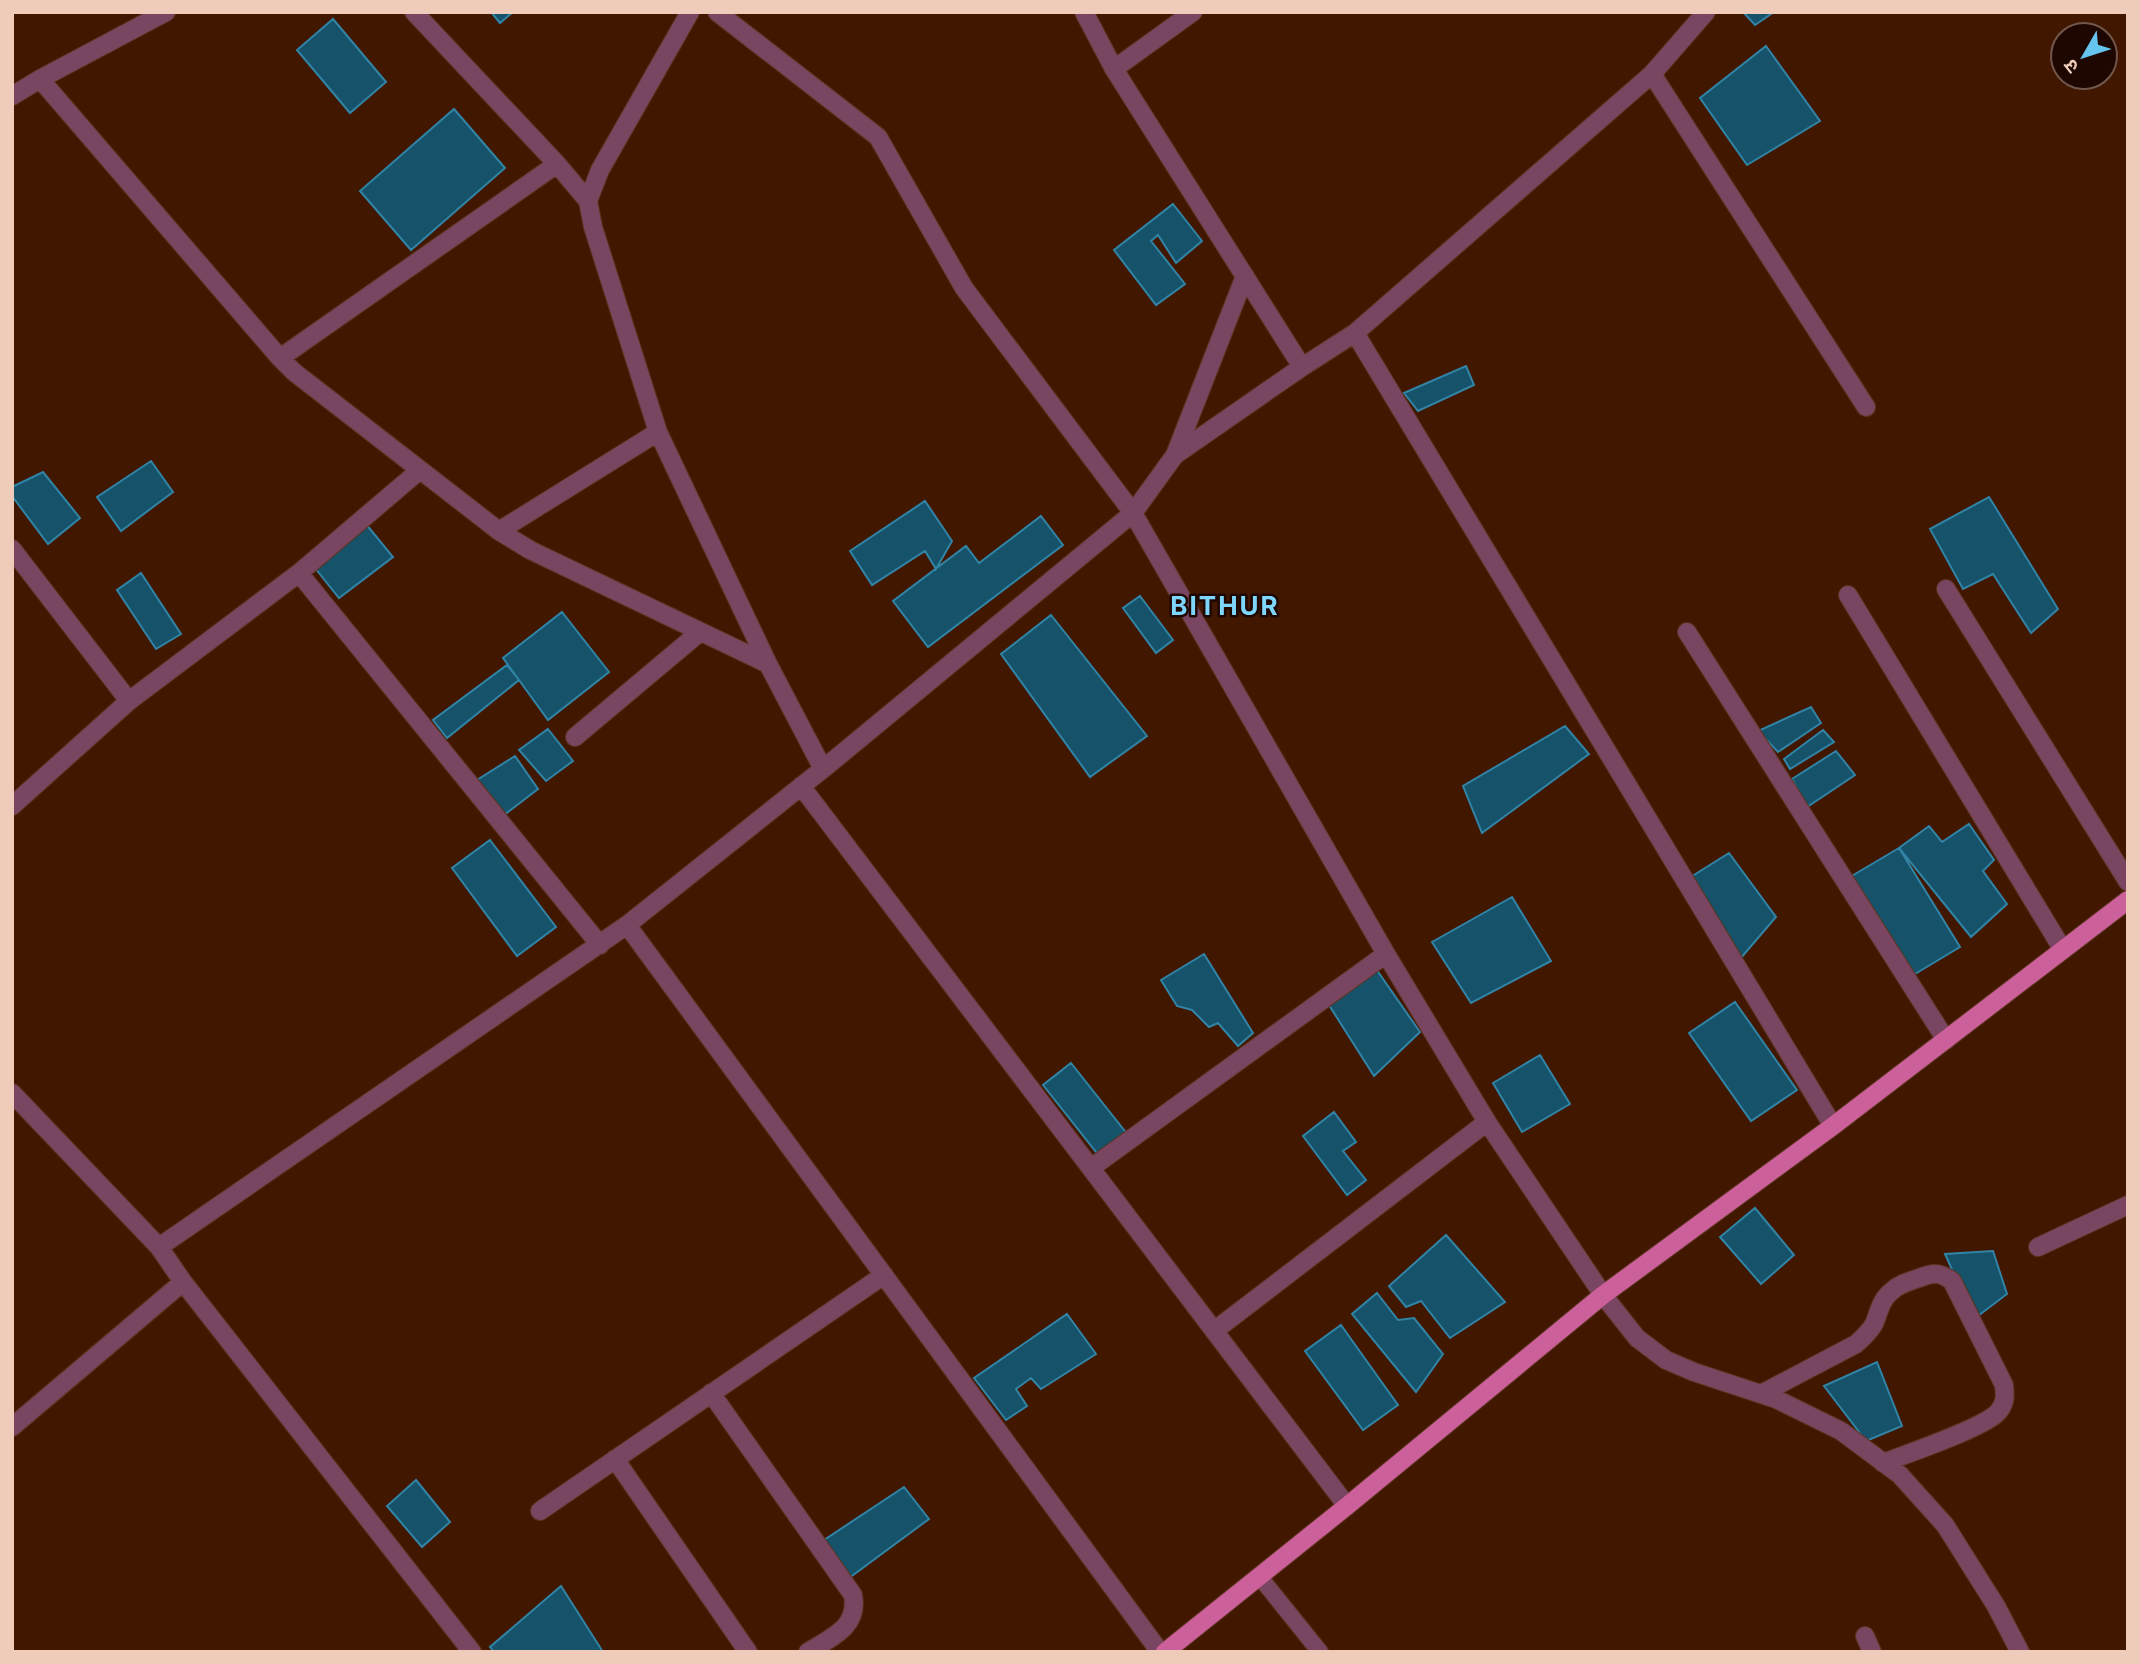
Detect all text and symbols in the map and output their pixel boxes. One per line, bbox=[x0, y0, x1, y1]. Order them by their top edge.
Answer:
north arrow bbox=[2049, 21, 2119, 91]
text: उ bbox=[2058, 54, 2084, 78]
district label: BITHUR bbox=[1170, 590, 1280, 621]

